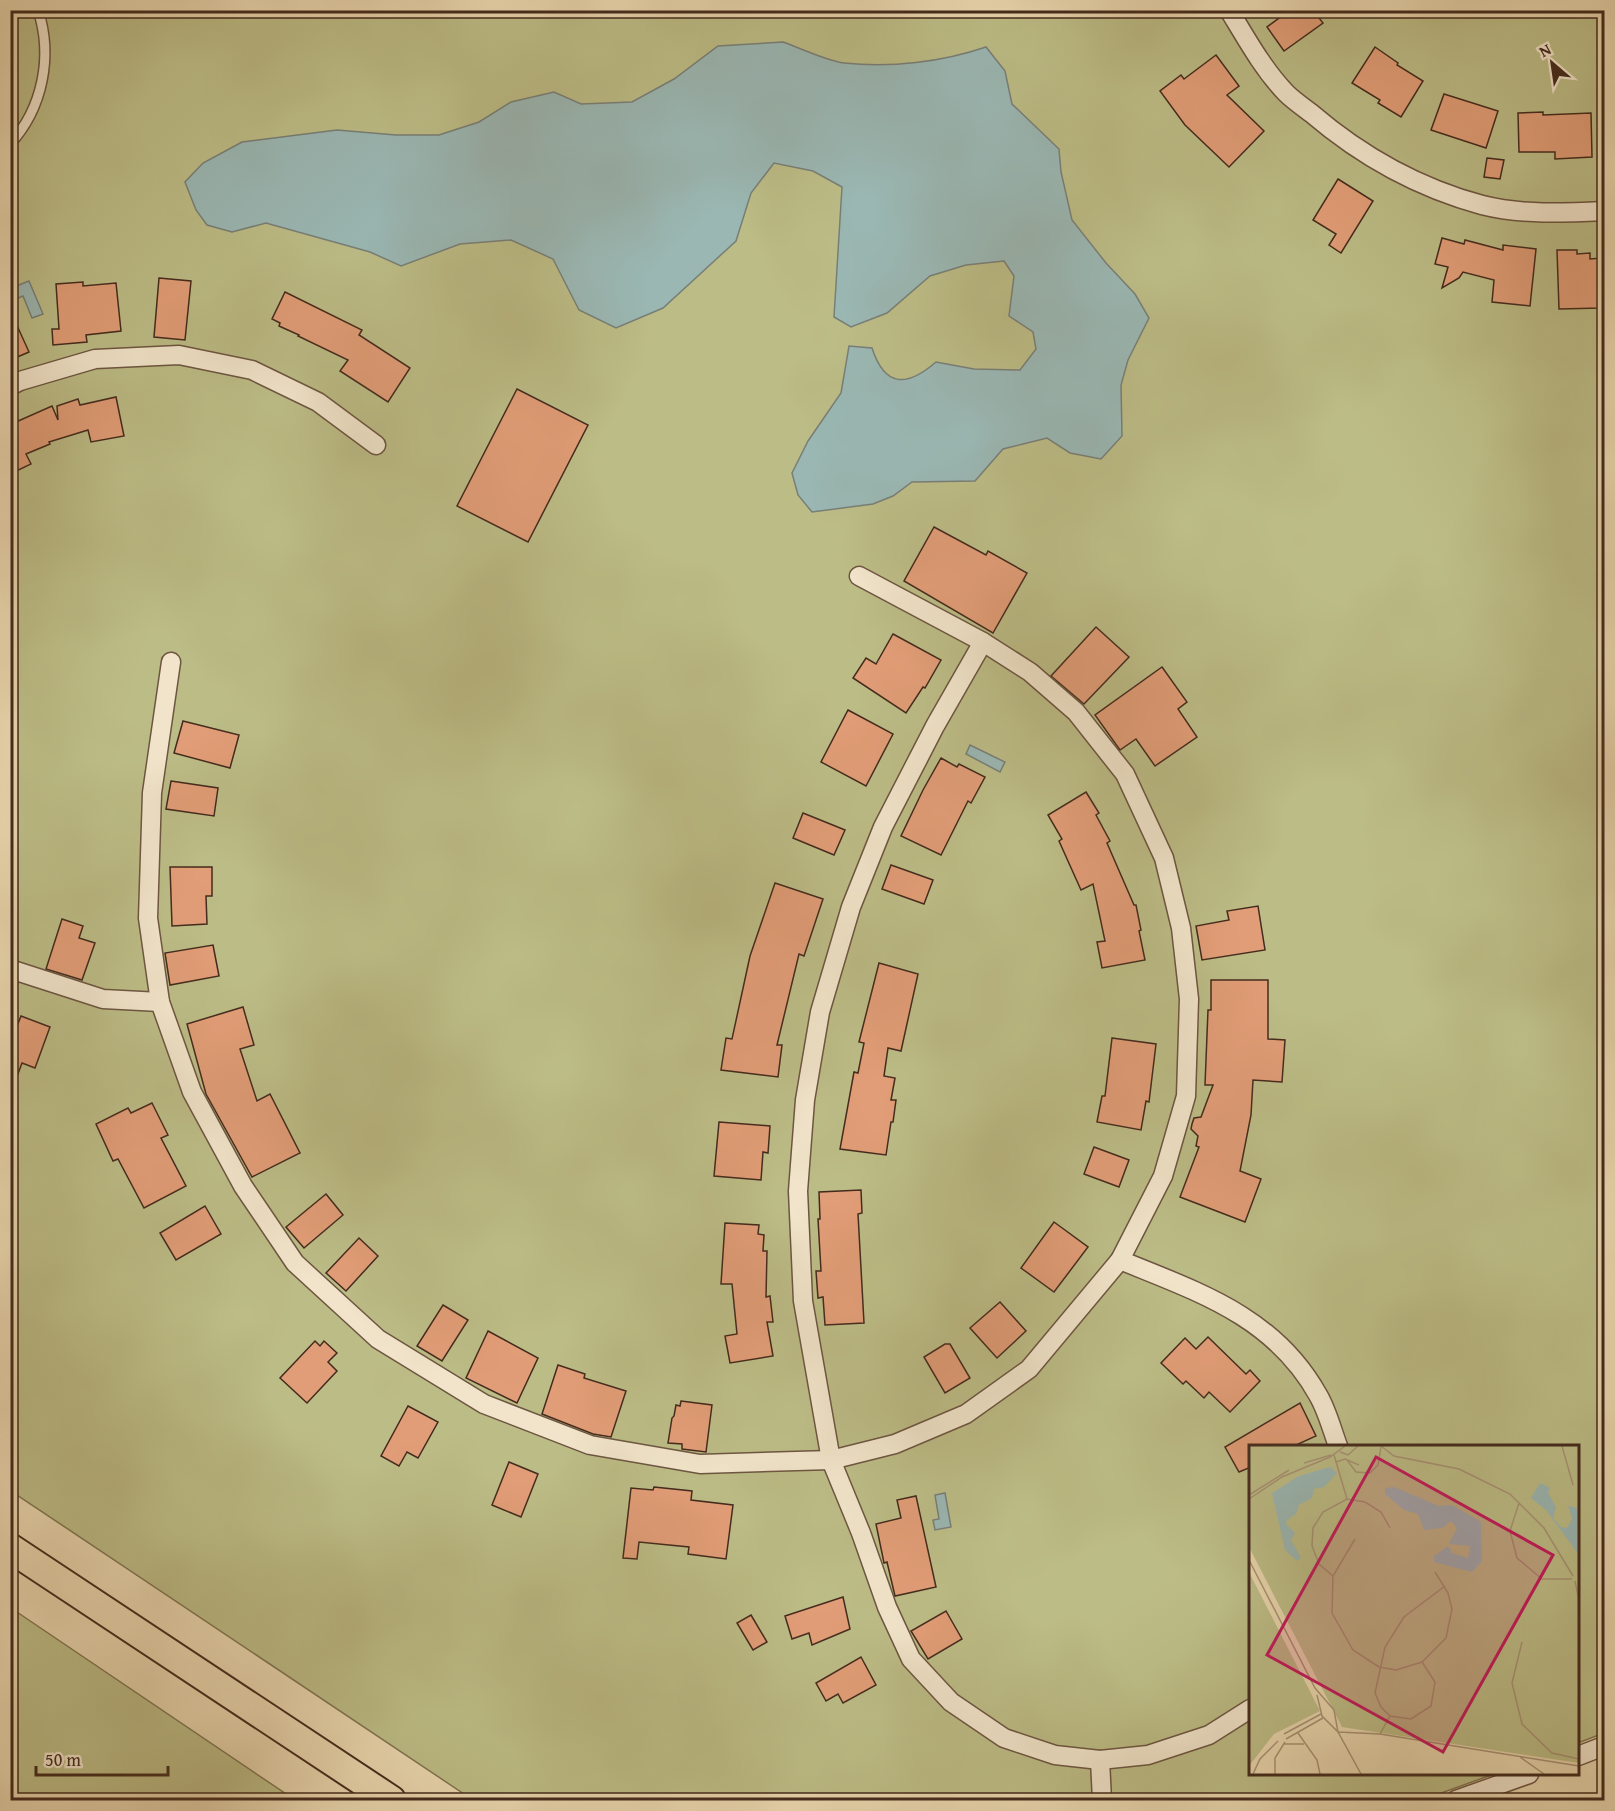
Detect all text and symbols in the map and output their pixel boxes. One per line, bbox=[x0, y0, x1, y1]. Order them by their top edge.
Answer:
north arrow bbox=[1522, 33, 1582, 93]
text: N bbox=[1534, 37, 1555, 63]
inset map bbox=[1249, 1445, 1579, 1775]
scale bar bbox=[36, 1739, 168, 1777]
text: 50 m bbox=[45, 1746, 81, 1773]

